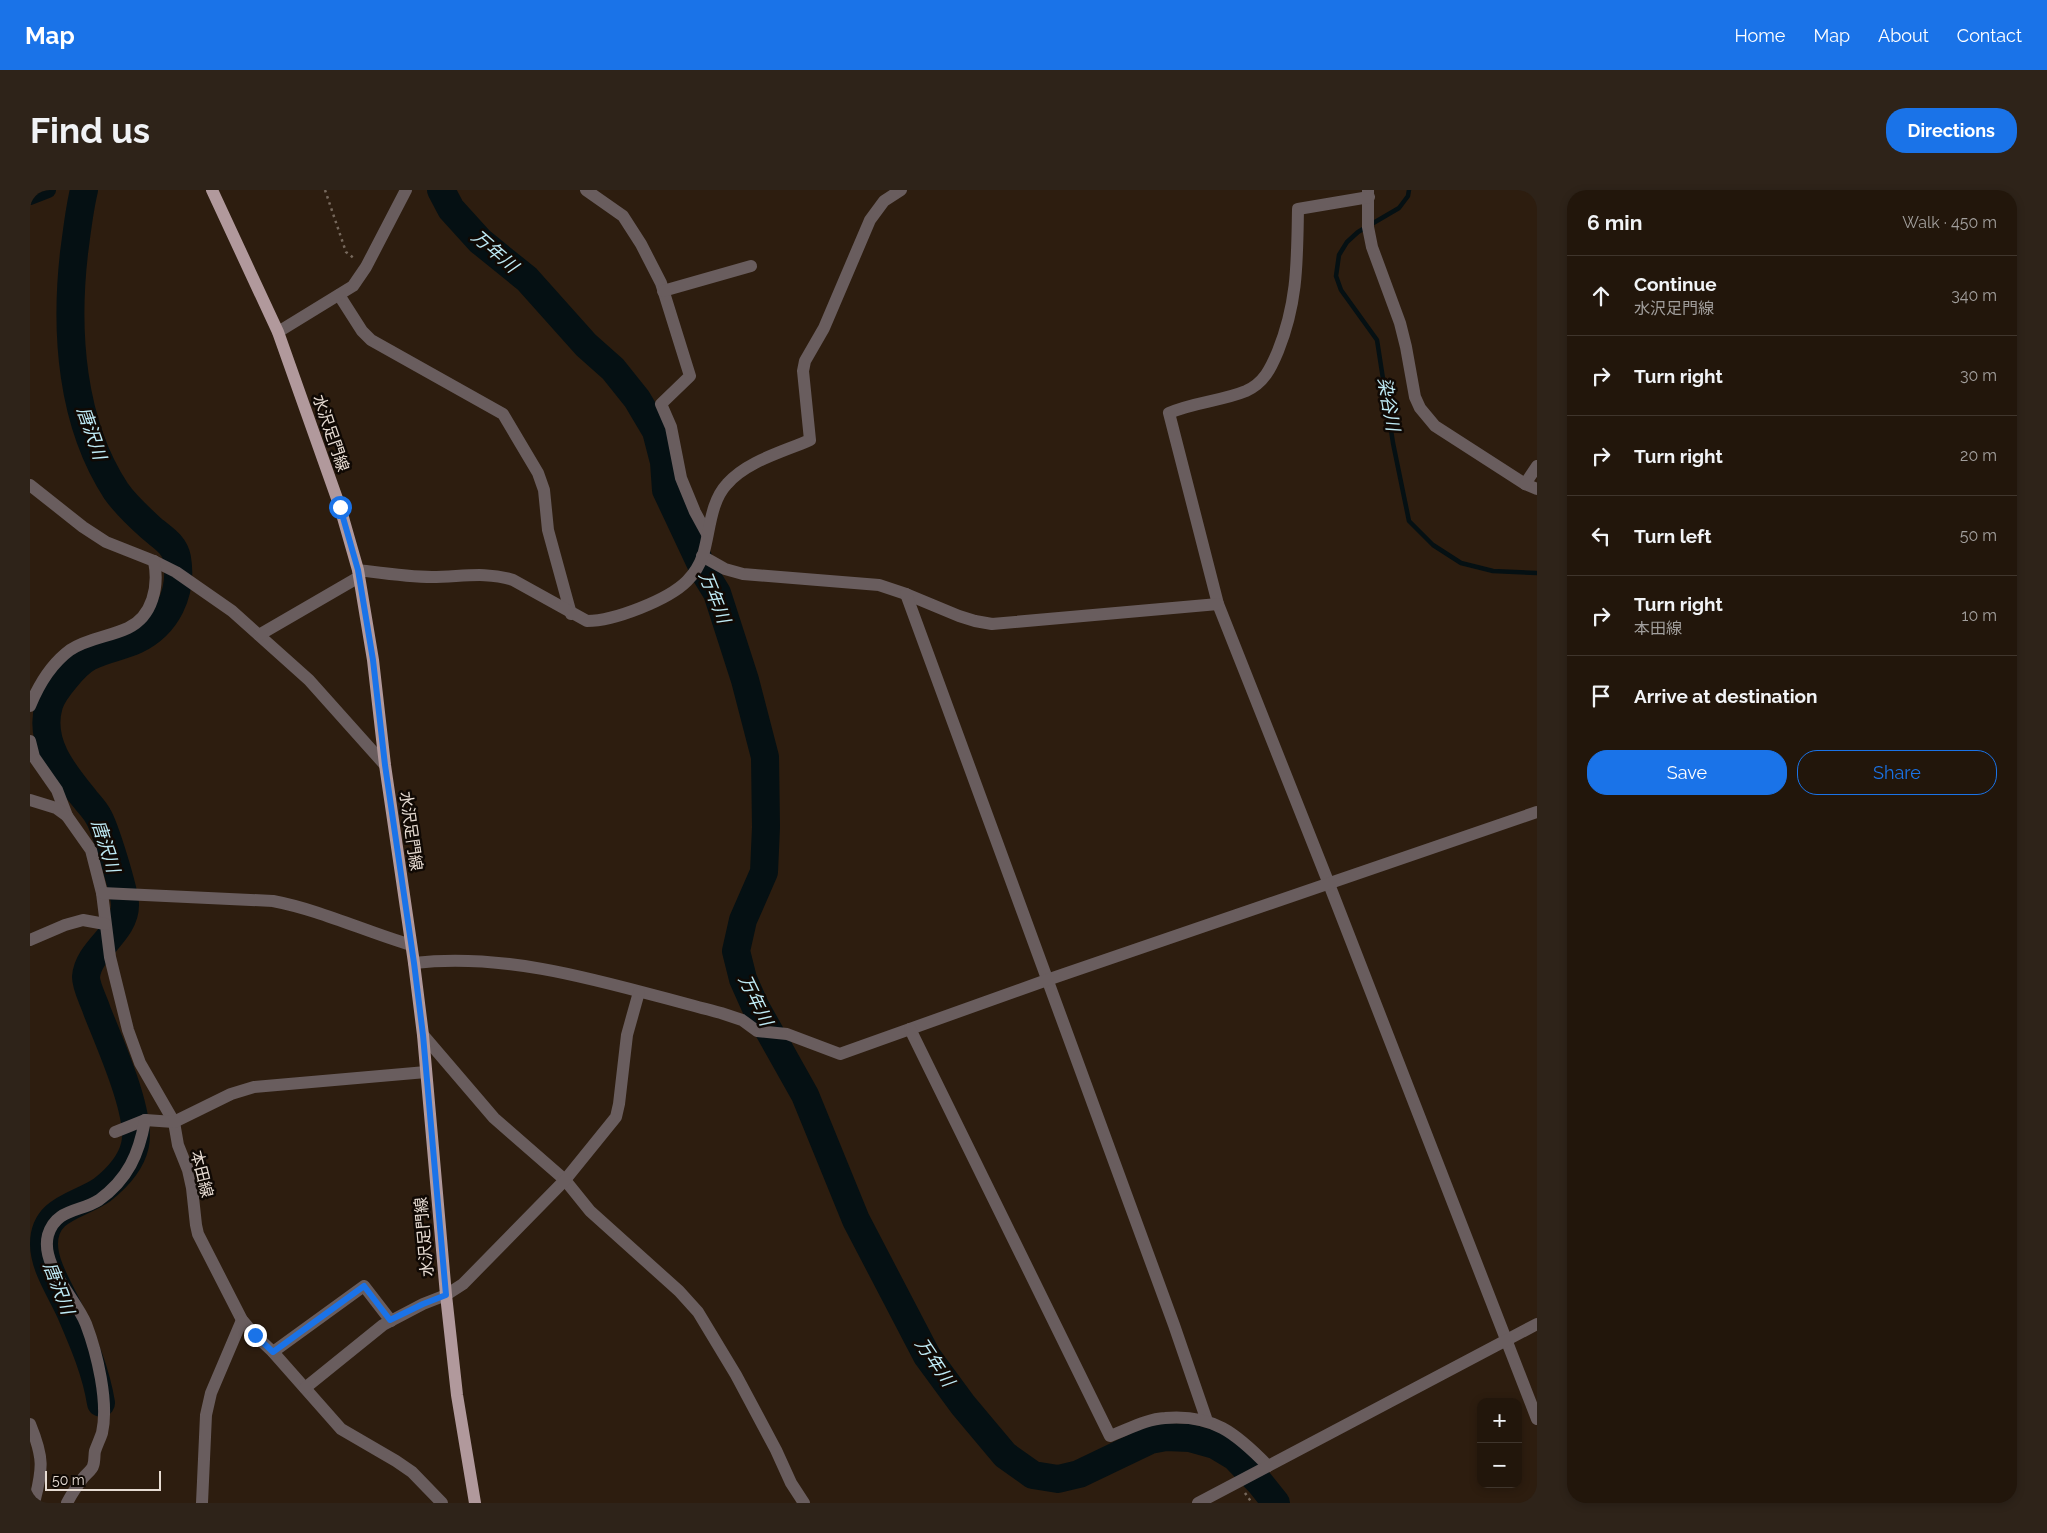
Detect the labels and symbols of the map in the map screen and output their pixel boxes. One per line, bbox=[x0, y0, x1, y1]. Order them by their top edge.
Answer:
water label: 万年川 bbox=[468, 225, 524, 278]
water label: 染谷川 bbox=[1374, 376, 1404, 434]
street label: 水沢足門線 bbox=[309, 392, 353, 474]
water label: 唐沢川 bbox=[73, 404, 111, 464]
route start bbox=[329, 496, 352, 519]
water label: 万年川 bbox=[695, 568, 736, 628]
street label: 水沢足門線 bbox=[396, 790, 426, 872]
water label: 唐沢川 bbox=[88, 817, 125, 877]
water label: 万年川 bbox=[735, 971, 778, 1031]
street label: 本田線 bbox=[187, 1148, 217, 1200]
street label: 水沢足門線 bbox=[411, 1196, 437, 1278]
water label: 唐沢川 bbox=[40, 1259, 79, 1319]
route end bbox=[244, 1324, 267, 1347]
water label: 万年川 bbox=[911, 1334, 960, 1392]
scale bar bbox=[45, 1468, 161, 1491]

